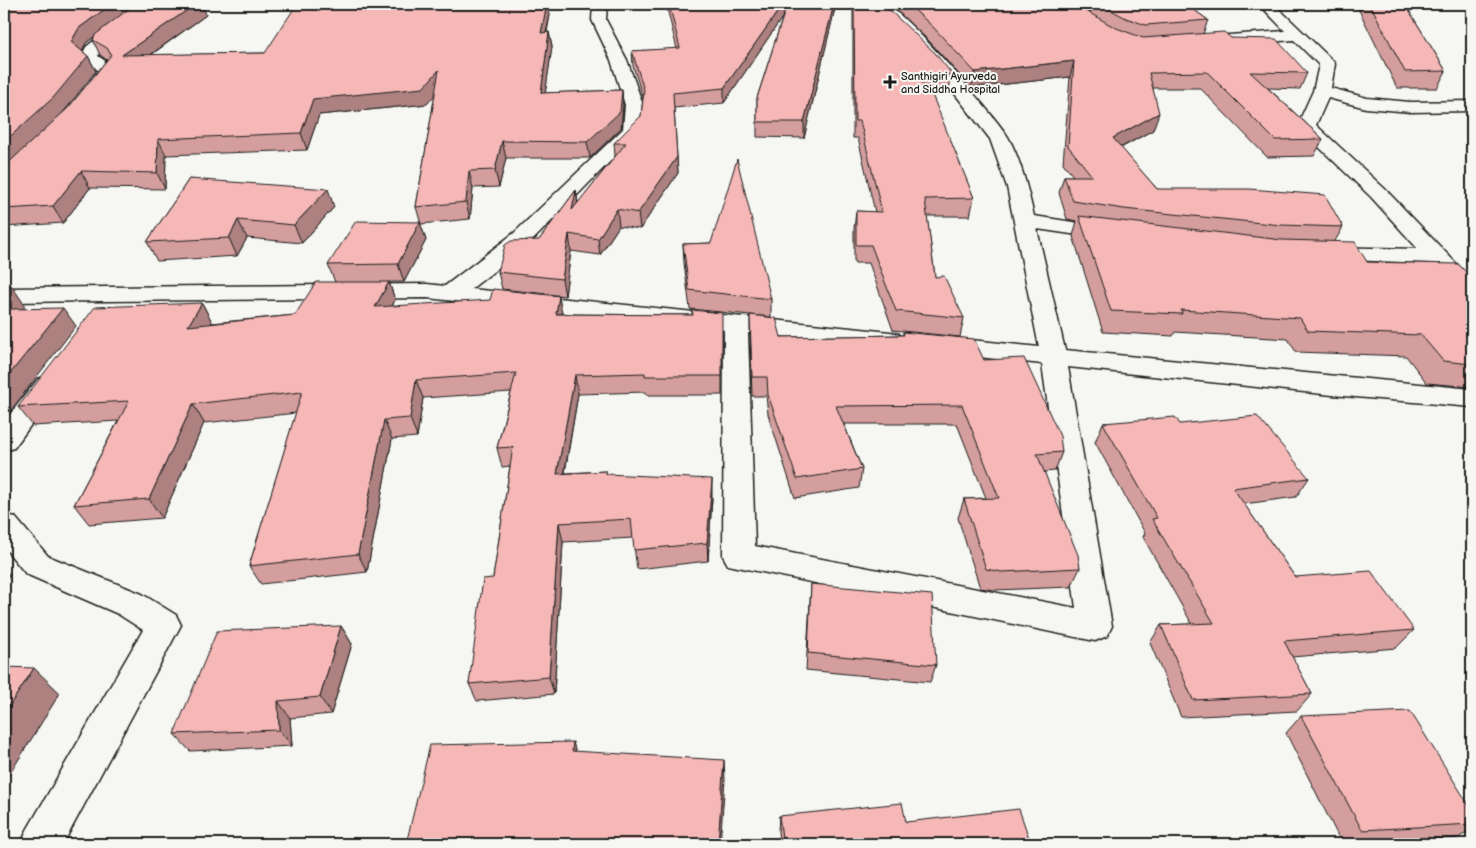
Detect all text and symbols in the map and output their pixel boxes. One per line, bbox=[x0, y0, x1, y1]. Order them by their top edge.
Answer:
place label: Santhigiri Ayurveda and Siddha Hospital bbox=[901, 70, 1000, 96]
marker: Santhigiri Ayurveda and Siddha Hospital bbox=[883, 75, 897, 89]

